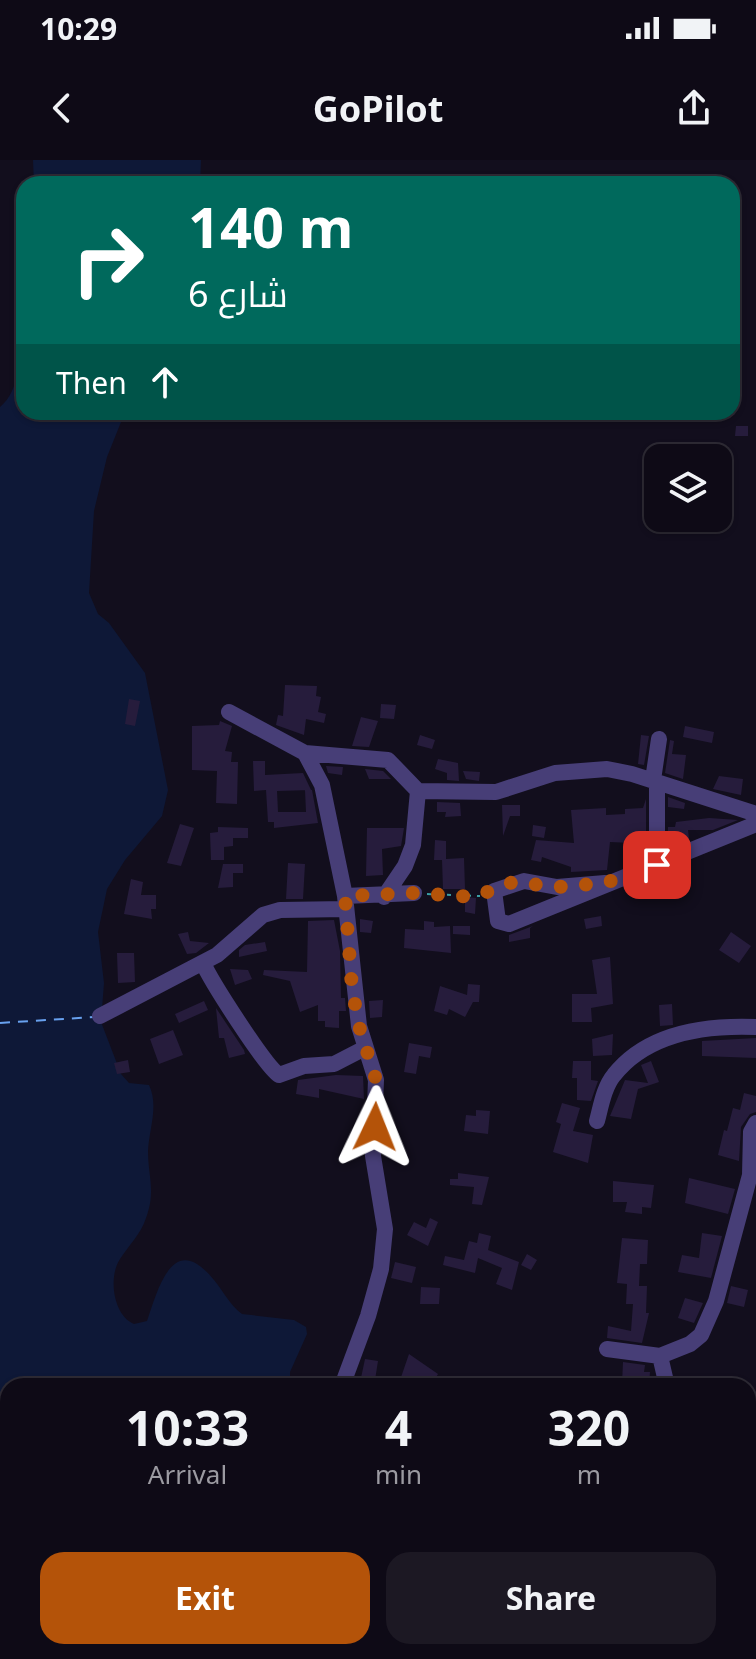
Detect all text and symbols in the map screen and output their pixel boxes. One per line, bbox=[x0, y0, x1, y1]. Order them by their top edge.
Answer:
text: 10:29 bbox=[40, 8, 117, 49]
text: GoPilot bbox=[313, 84, 443, 133]
icon: back bbox=[40, 86, 84, 130]
icon: share bbox=[672, 86, 716, 130]
text: 140 m bbox=[188, 188, 353, 264]
icon: right bbox=[56, 208, 160, 312]
text: شارع 6 bbox=[188, 269, 288, 318]
icon: ahead bbox=[143, 360, 187, 404]
text: Then bbox=[56, 362, 127, 403]
map controls bbox=[644, 444, 732, 532]
button: layers bbox=[644, 444, 732, 532]
pin bbox=[623, 831, 691, 899]
icon: arrive bbox=[635, 843, 679, 887]
position arrow bbox=[333, 1085, 417, 1169]
text: 10:33 bbox=[126, 1395, 249, 1460]
text: 4 bbox=[385, 1395, 412, 1460]
text: 320 bbox=[548, 1395, 630, 1460]
text: Arrival bbox=[148, 1456, 227, 1492]
text: min bbox=[375, 1456, 422, 1492]
text: m bbox=[577, 1456, 601, 1492]
button: Exit bbox=[40, 1552, 370, 1644]
button: Share bbox=[386, 1552, 716, 1644]

